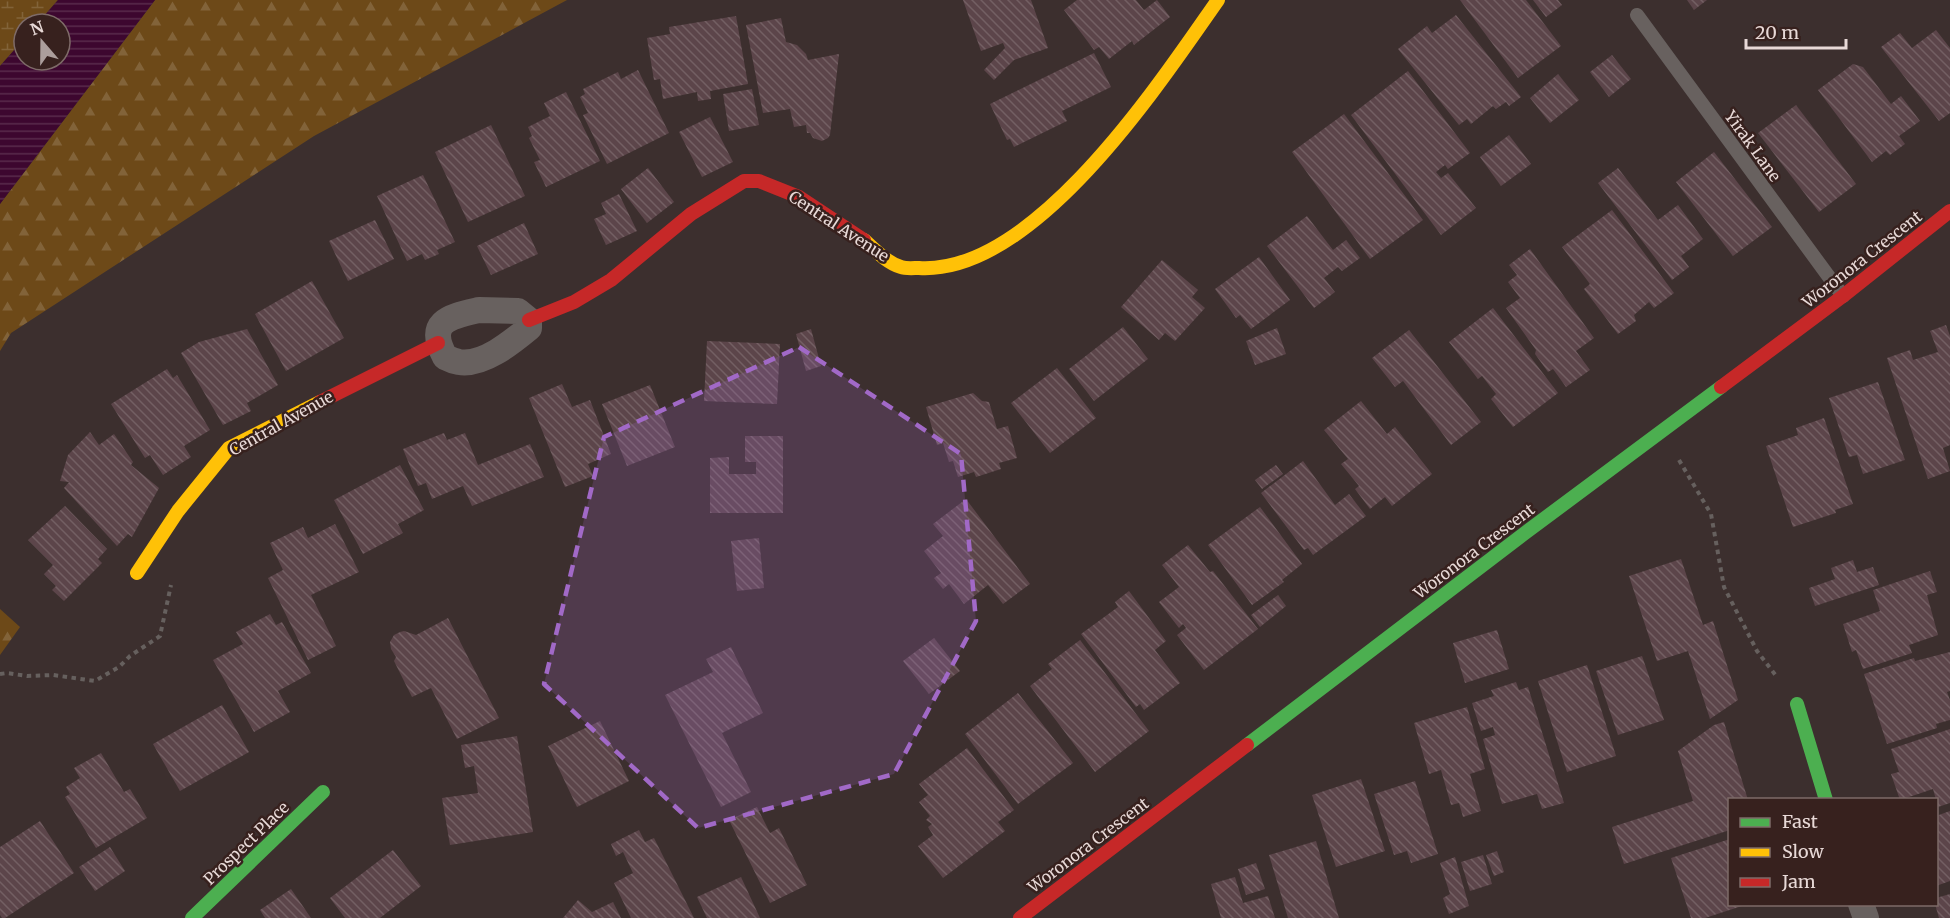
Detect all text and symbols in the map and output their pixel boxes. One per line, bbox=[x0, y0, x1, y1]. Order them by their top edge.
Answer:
north arrow bbox=[12, 12, 72, 72]
scale bar bbox=[1746, 12, 1846, 50]
text: N bbox=[28, 16, 47, 39]
text: 20 m bbox=[1755, 21, 1799, 44]
street label: Yirak Lane bbox=[1720, 106, 1785, 185]
street label: Central Avenue bbox=[785, 186, 893, 266]
street label: Woronora Crescent bbox=[1797, 206, 1926, 312]
street label: Central Avenue bbox=[225, 386, 337, 460]
street label: Woronora Crescent bbox=[1409, 499, 1539, 604]
street label: Woronora Crescent bbox=[1023, 793, 1153, 898]
street label: Prospect Place bbox=[199, 797, 293, 889]
legend bbox=[1728, 798, 1938, 906]
text: Fast bbox=[1782, 810, 1818, 833]
text: Slow bbox=[1782, 840, 1825, 863]
text: Jam bbox=[1781, 870, 1816, 893]

